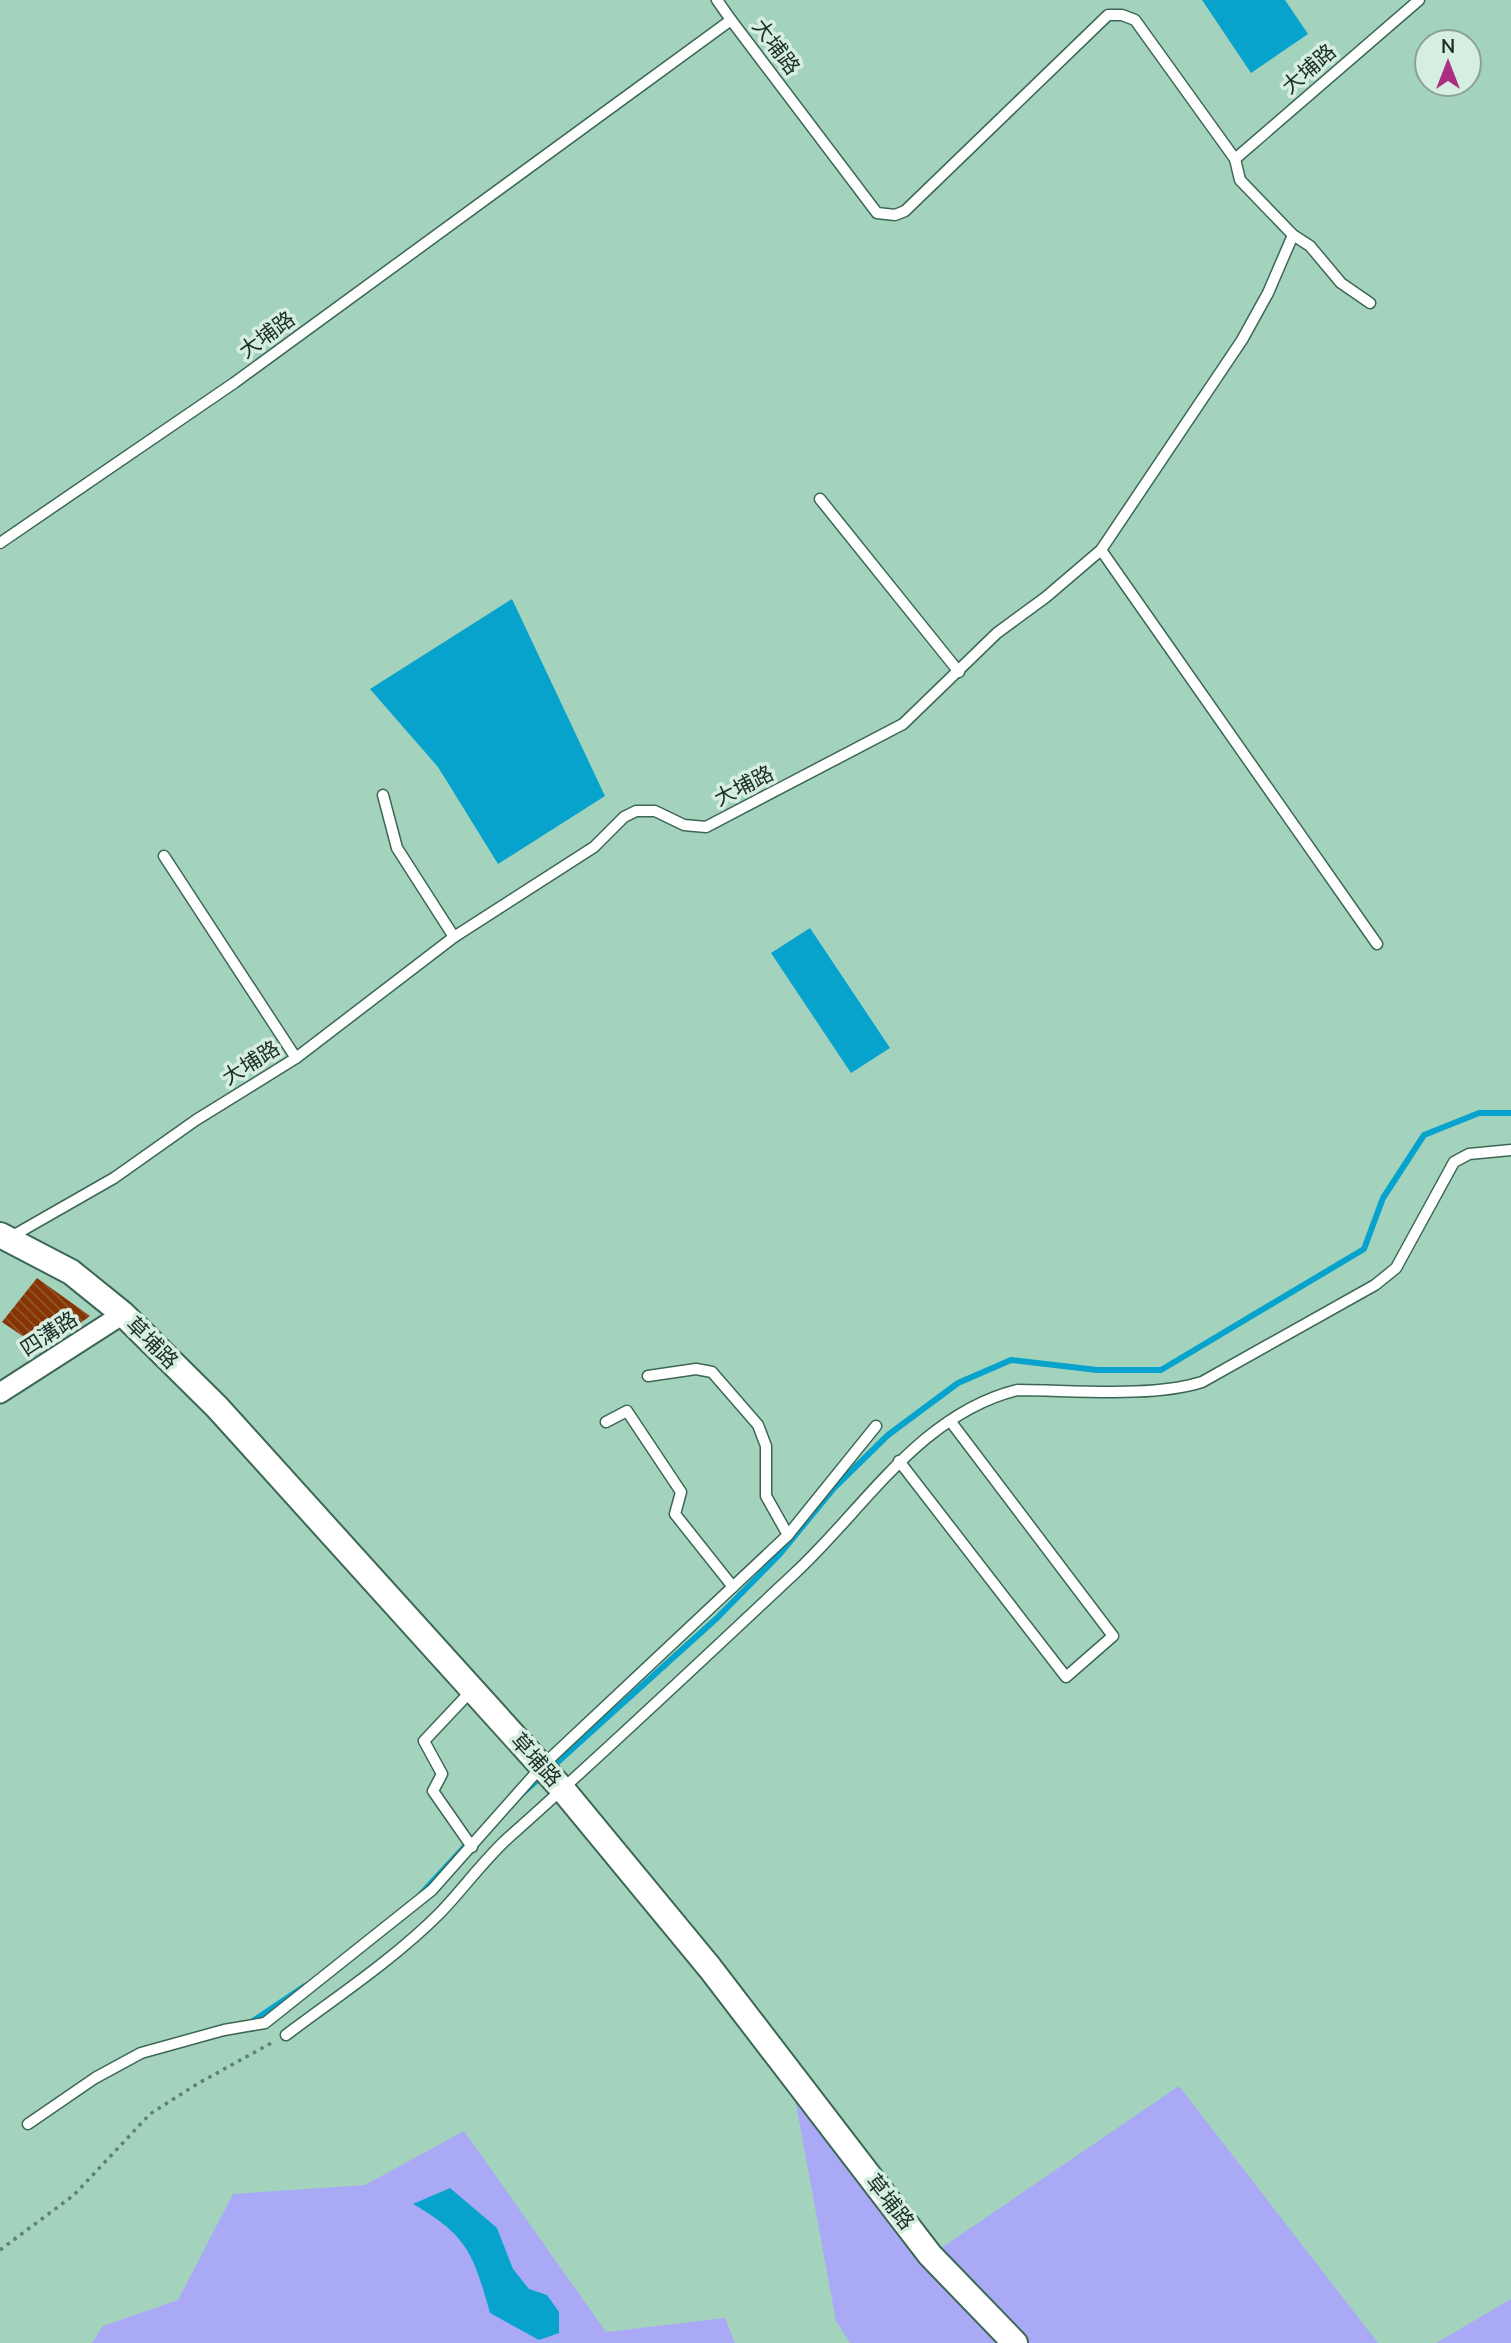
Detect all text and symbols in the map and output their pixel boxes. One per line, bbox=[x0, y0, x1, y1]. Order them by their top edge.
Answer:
street label: 大埔路 bbox=[746, 13, 806, 81]
north arrow bbox=[1413, 28, 1483, 98]
text: N bbox=[1441, 34, 1455, 60]
street label: 大埔路 bbox=[1276, 38, 1342, 100]
street label: 大埔路 bbox=[233, 305, 301, 365]
street label: 大埔路 bbox=[710, 759, 778, 813]
street label: 大埔路 bbox=[217, 1034, 285, 1092]
street label: 四溝路 bbox=[15, 1305, 83, 1363]
street label: 草埔路 bbox=[120, 1311, 184, 1375]
street label: 草埔路 bbox=[505, 1727, 567, 1793]
street label: 草埔路 bbox=[860, 2169, 920, 2235]

